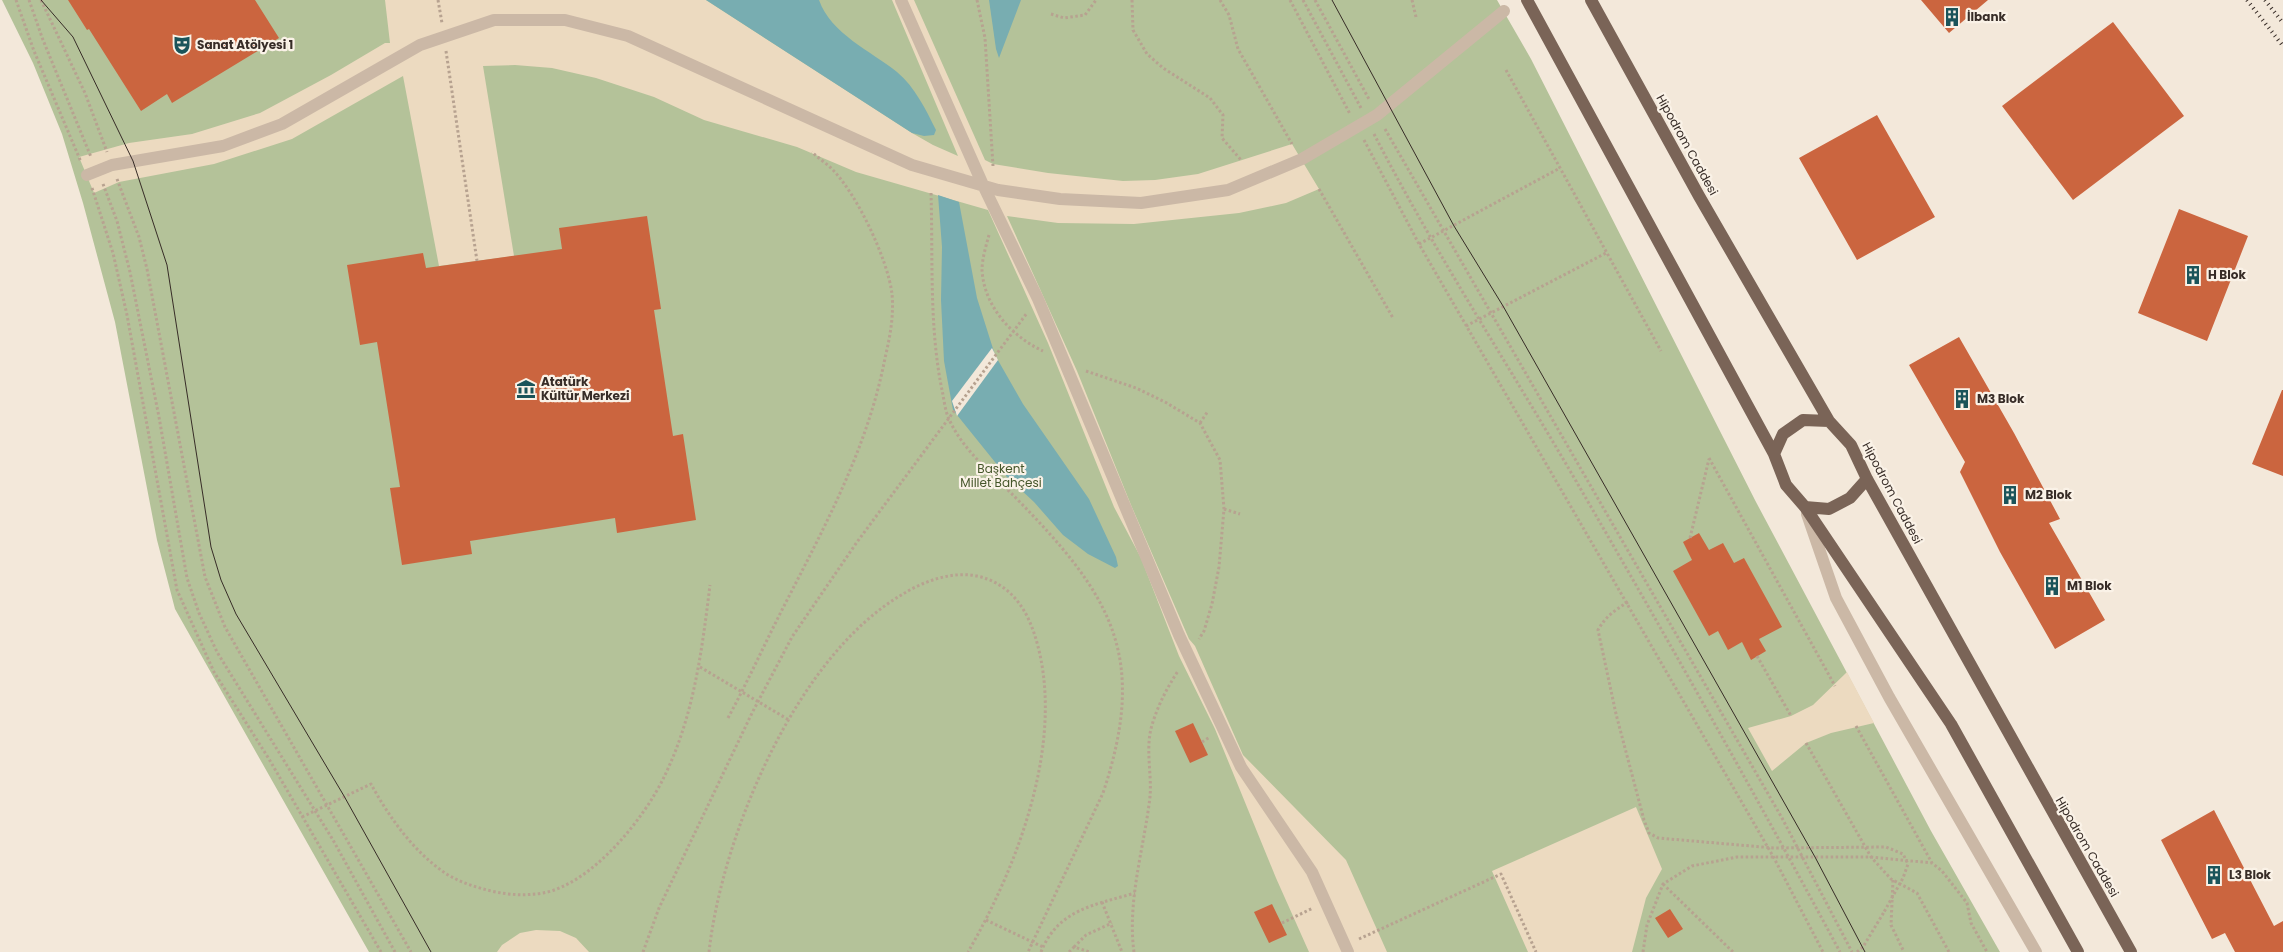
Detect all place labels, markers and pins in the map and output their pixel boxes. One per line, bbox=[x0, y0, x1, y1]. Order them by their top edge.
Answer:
building icon: İlbank bbox=[1941, 6, 1963, 28]
place label: İlbank bbox=[1967, 8, 2006, 25]
theatre icon: Sanat Atölyesi 1 bbox=[171, 34, 193, 56]
place label: Sanat Atölyesi 1 bbox=[197, 36, 293, 53]
building icon: H Blok bbox=[2182, 264, 2204, 286]
place label: H Blok bbox=[2208, 266, 2246, 283]
place label: Atatürk Kültür Merkezi bbox=[541, 373, 629, 404]
museum icon: Atatürk Kültür Merkezi bbox=[515, 378, 537, 400]
building icon: M3 Blok bbox=[1951, 388, 1973, 410]
place label: M3 Blok bbox=[1977, 390, 2025, 407]
building icon: M2 Blok bbox=[1999, 484, 2021, 506]
place label: M2 Blok bbox=[2025, 486, 2073, 503]
building icon: M1 Blok bbox=[2041, 575, 2063, 597]
place label: M1 Blok bbox=[2067, 577, 2112, 594]
building icon: L3 Blok bbox=[2203, 864, 2225, 886]
place label: L3 Blok bbox=[2229, 866, 2272, 883]

